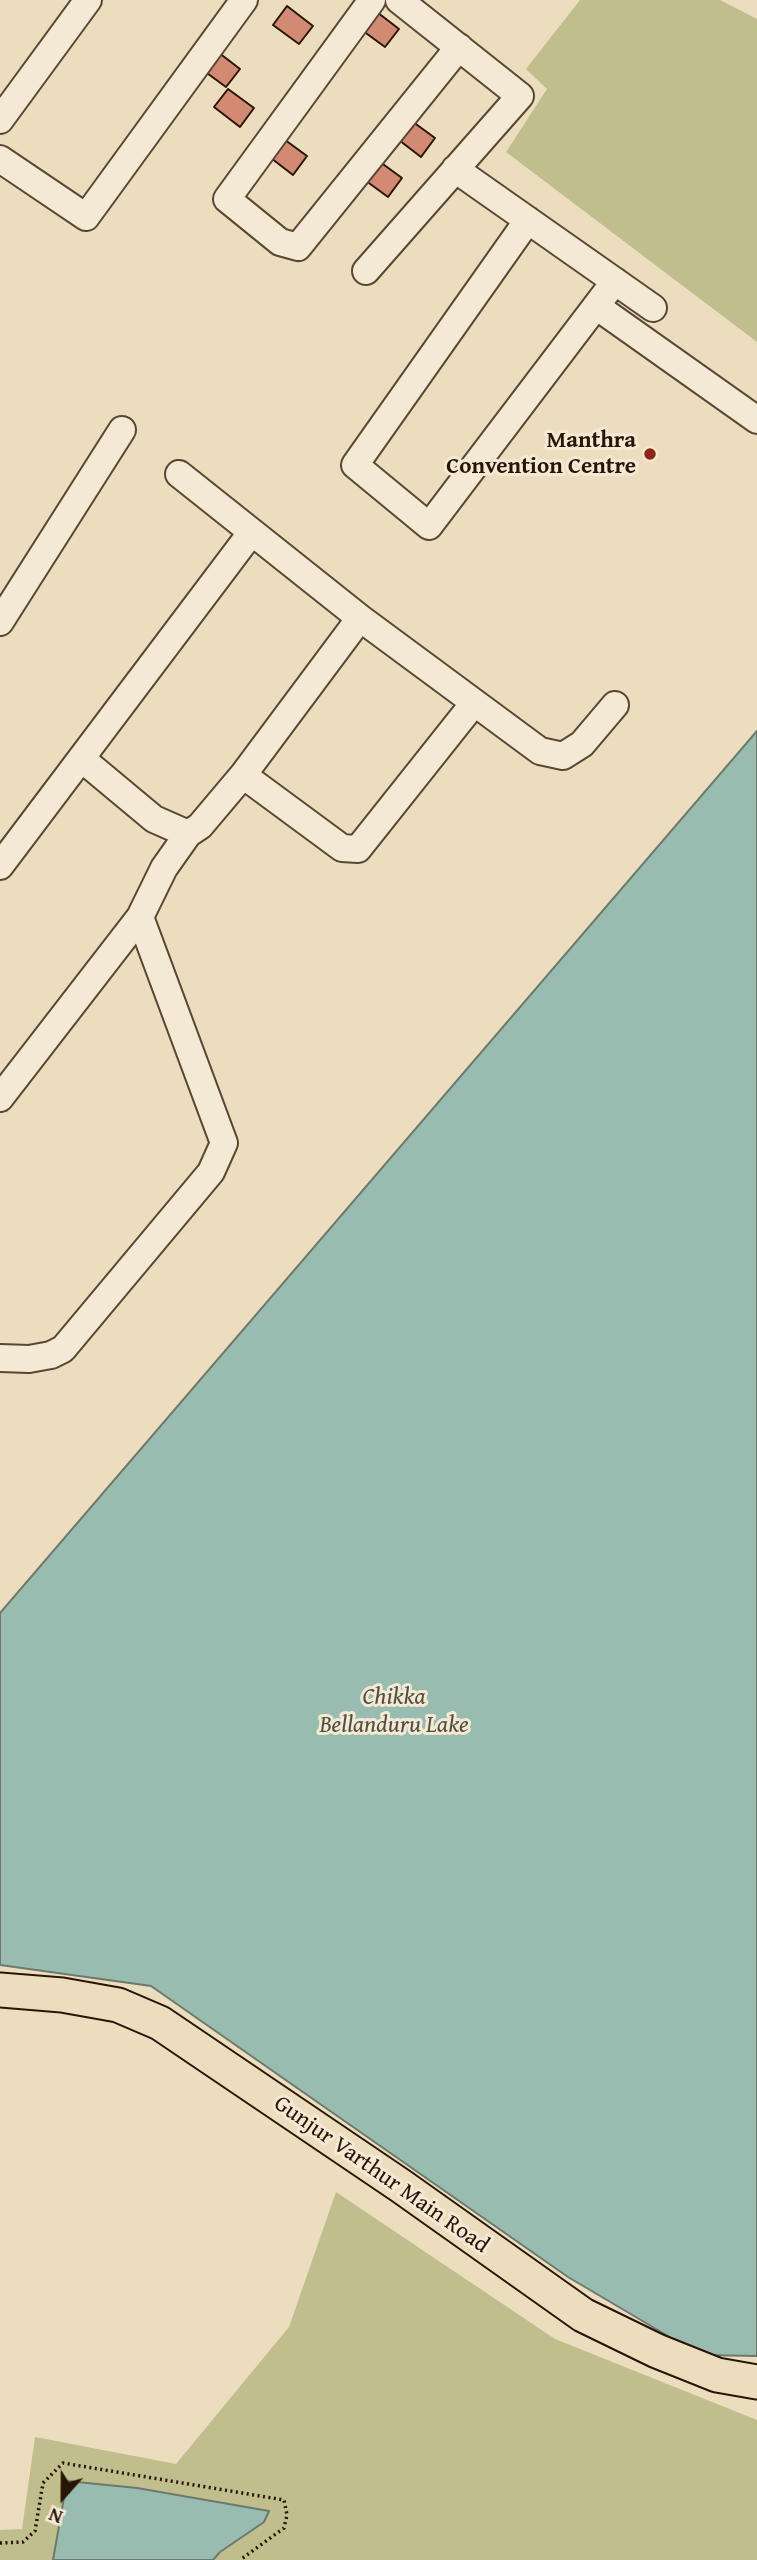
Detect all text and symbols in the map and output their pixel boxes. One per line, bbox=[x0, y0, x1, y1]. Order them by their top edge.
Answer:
place label: Manthra Convention Centre bbox=[446, 427, 636, 481]
marker: Manthra Convention Centre bbox=[642, 446, 658, 462]
water label: Chikka Bellanduru Lake bbox=[319, 1684, 469, 1740]
street label: Gunjur Varthur Main Road bbox=[268, 2090, 494, 2260]
north arrow bbox=[28, 2462, 98, 2532]
text: N bbox=[45, 2501, 66, 2532]

